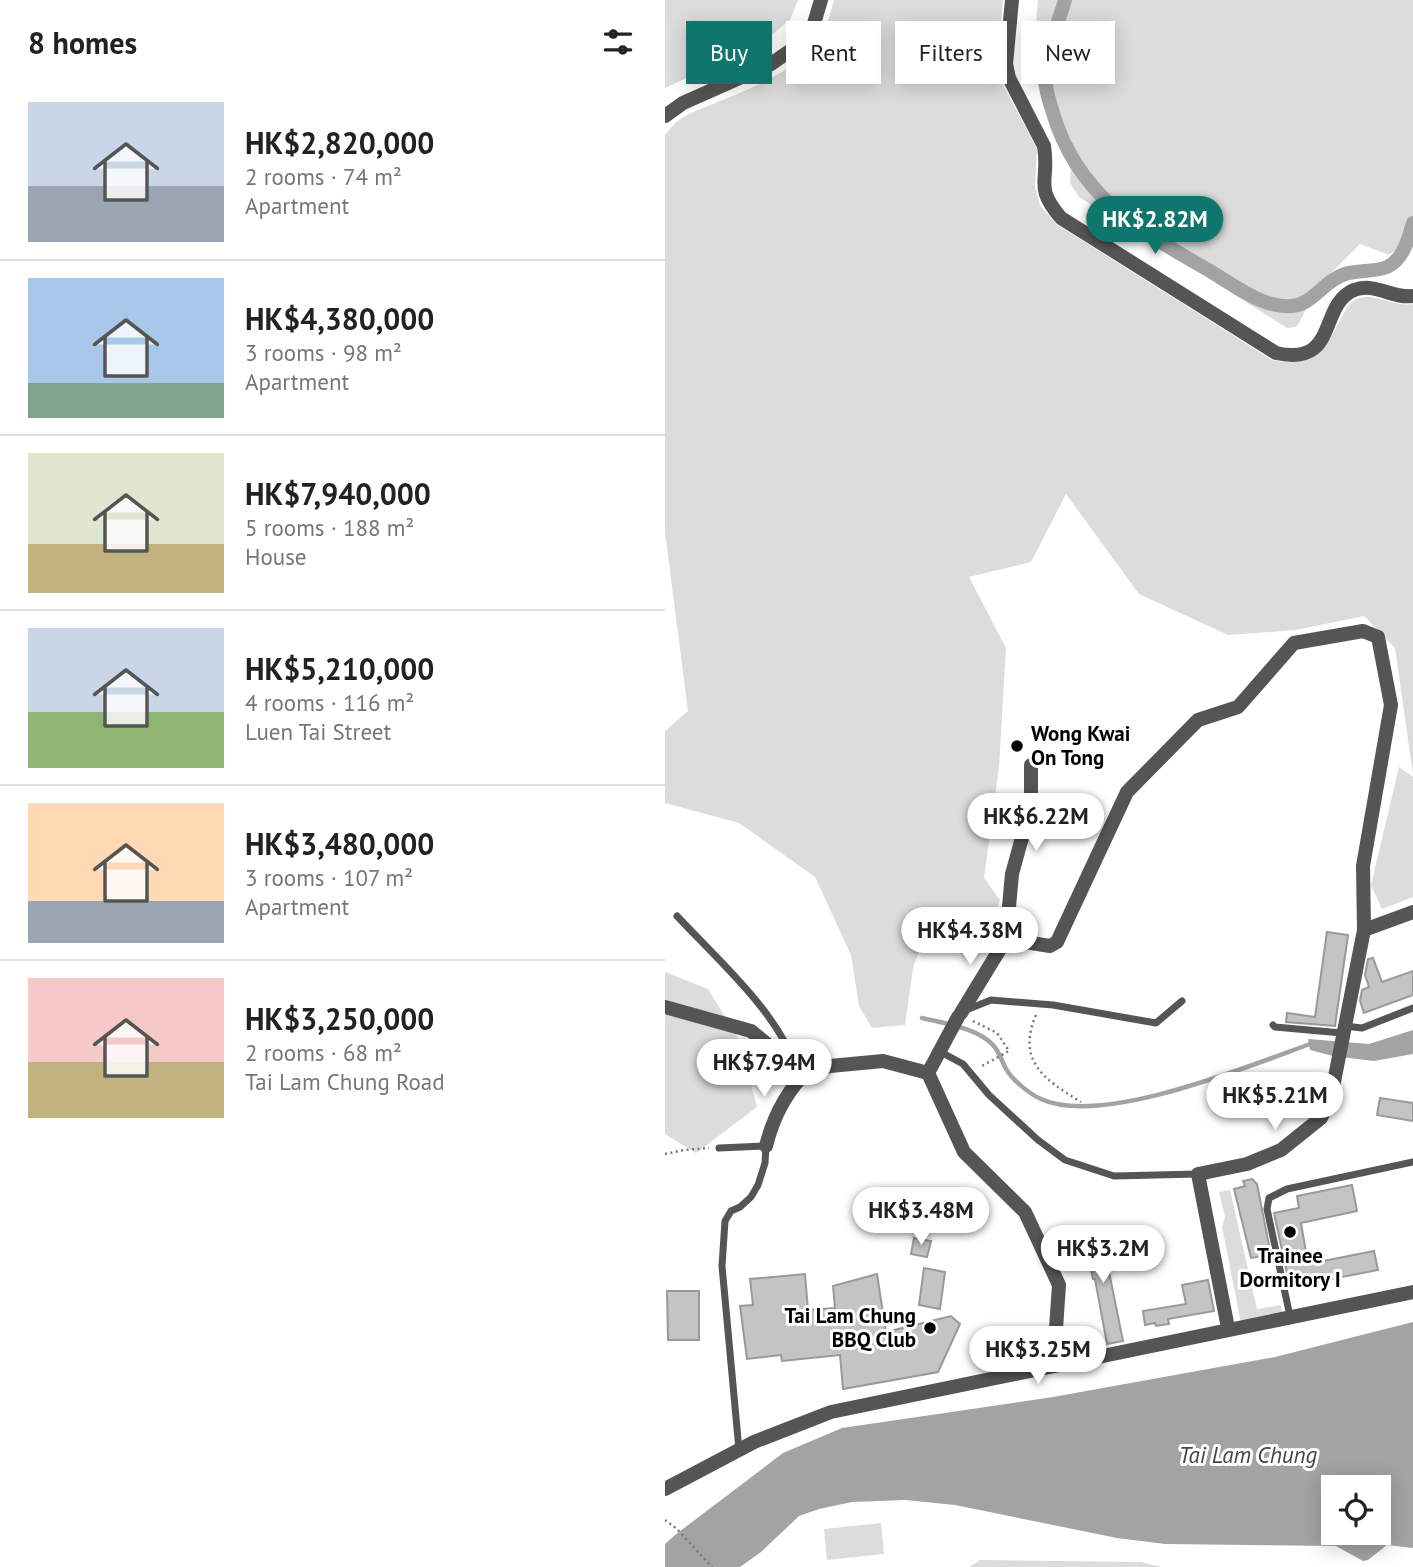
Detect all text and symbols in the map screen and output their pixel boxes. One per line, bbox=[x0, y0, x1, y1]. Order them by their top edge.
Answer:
chip: Buy bbox=[686, 21, 772, 84]
chip: Rent bbox=[786, 21, 881, 84]
chip: Filters bbox=[895, 21, 1007, 84]
chip: New bbox=[1021, 21, 1115, 84]
text: 8 homes bbox=[28, 23, 137, 62]
icon: filters bbox=[599, 23, 637, 61]
text: HK$2,820,000 bbox=[245, 123, 434, 162]
icon: home bbox=[84, 130, 168, 214]
text: 2 rooms · 74 m² bbox=[245, 162, 402, 191]
text: Apartment bbox=[245, 191, 349, 220]
pin: HK$2.82M bbox=[1083, 196, 1227, 256]
text: HK$2.82M bbox=[1102, 204, 1208, 233]
text: HK$4,380,000 bbox=[245, 299, 434, 338]
icon: home bbox=[84, 306, 168, 390]
text: 3 rooms · 98 m² bbox=[245, 338, 402, 367]
text: Apartment bbox=[245, 367, 349, 396]
text: HK$7,940,000 bbox=[245, 474, 431, 513]
icon: home bbox=[84, 481, 168, 565]
text: 5 rooms · 188 m² bbox=[245, 513, 414, 542]
text: House bbox=[245, 542, 307, 571]
text: HK$5,210,000 bbox=[245, 649, 434, 688]
icon: home bbox=[84, 656, 168, 740]
text: 4 rooms · 116 m² bbox=[245, 688, 414, 717]
text: Luen Tai Street bbox=[245, 717, 391, 746]
place label: Wong Kwai On Tong bbox=[1031, 720, 1130, 771]
marker: Wong Kwai On Tong bbox=[1009, 738, 1025, 754]
pin: HK$6.22M bbox=[964, 794, 1108, 853]
text: HK$6.22M bbox=[983, 801, 1089, 830]
text: HK$3,480,000 bbox=[245, 824, 434, 863]
icon: home bbox=[84, 831, 168, 915]
text: 3 rooms · 107 m² bbox=[245, 863, 413, 892]
text: Apartment bbox=[245, 892, 349, 921]
pin: HK$4.38M bbox=[898, 908, 1042, 967]
text: HK$4.38M bbox=[917, 915, 1023, 944]
text: HK$3,250,000 bbox=[245, 999, 434, 1038]
icon: home bbox=[84, 1006, 168, 1090]
text: 2 rooms · 68 m² bbox=[245, 1038, 402, 1067]
pin: HK$7.94M bbox=[692, 1040, 836, 1099]
text: HK$7.94M bbox=[713, 1047, 815, 1076]
text: Tai Lam Chung Road bbox=[245, 1067, 445, 1096]
pin: HK$5.21M bbox=[1203, 1072, 1347, 1132]
text: HK$5.21M bbox=[1222, 1080, 1328, 1109]
pin: HK$3.48M bbox=[849, 1188, 993, 1247]
text: HK$3.48M bbox=[868, 1195, 974, 1224]
marker: Trainee Dormitory I bbox=[1282, 1224, 1298, 1240]
pin: HK$3.2M bbox=[1038, 1226, 1168, 1285]
text: HK$3.2M bbox=[1057, 1233, 1149, 1262]
place label: Trainee Dormitory I bbox=[1239, 1242, 1341, 1293]
place label: Tai Lam Chung BBQ Club bbox=[785, 1302, 916, 1353]
marker: Tai Lam Chung BBQ Club bbox=[922, 1320, 938, 1336]
pin: HK$3.25M bbox=[966, 1326, 1110, 1386]
text: HK$3.25M bbox=[985, 1334, 1091, 1363]
water label: Tai Lam Chung bbox=[1179, 1440, 1318, 1469]
map controls bbox=[1321, 1475, 1391, 1545]
button: locate bbox=[1321, 1475, 1391, 1545]

